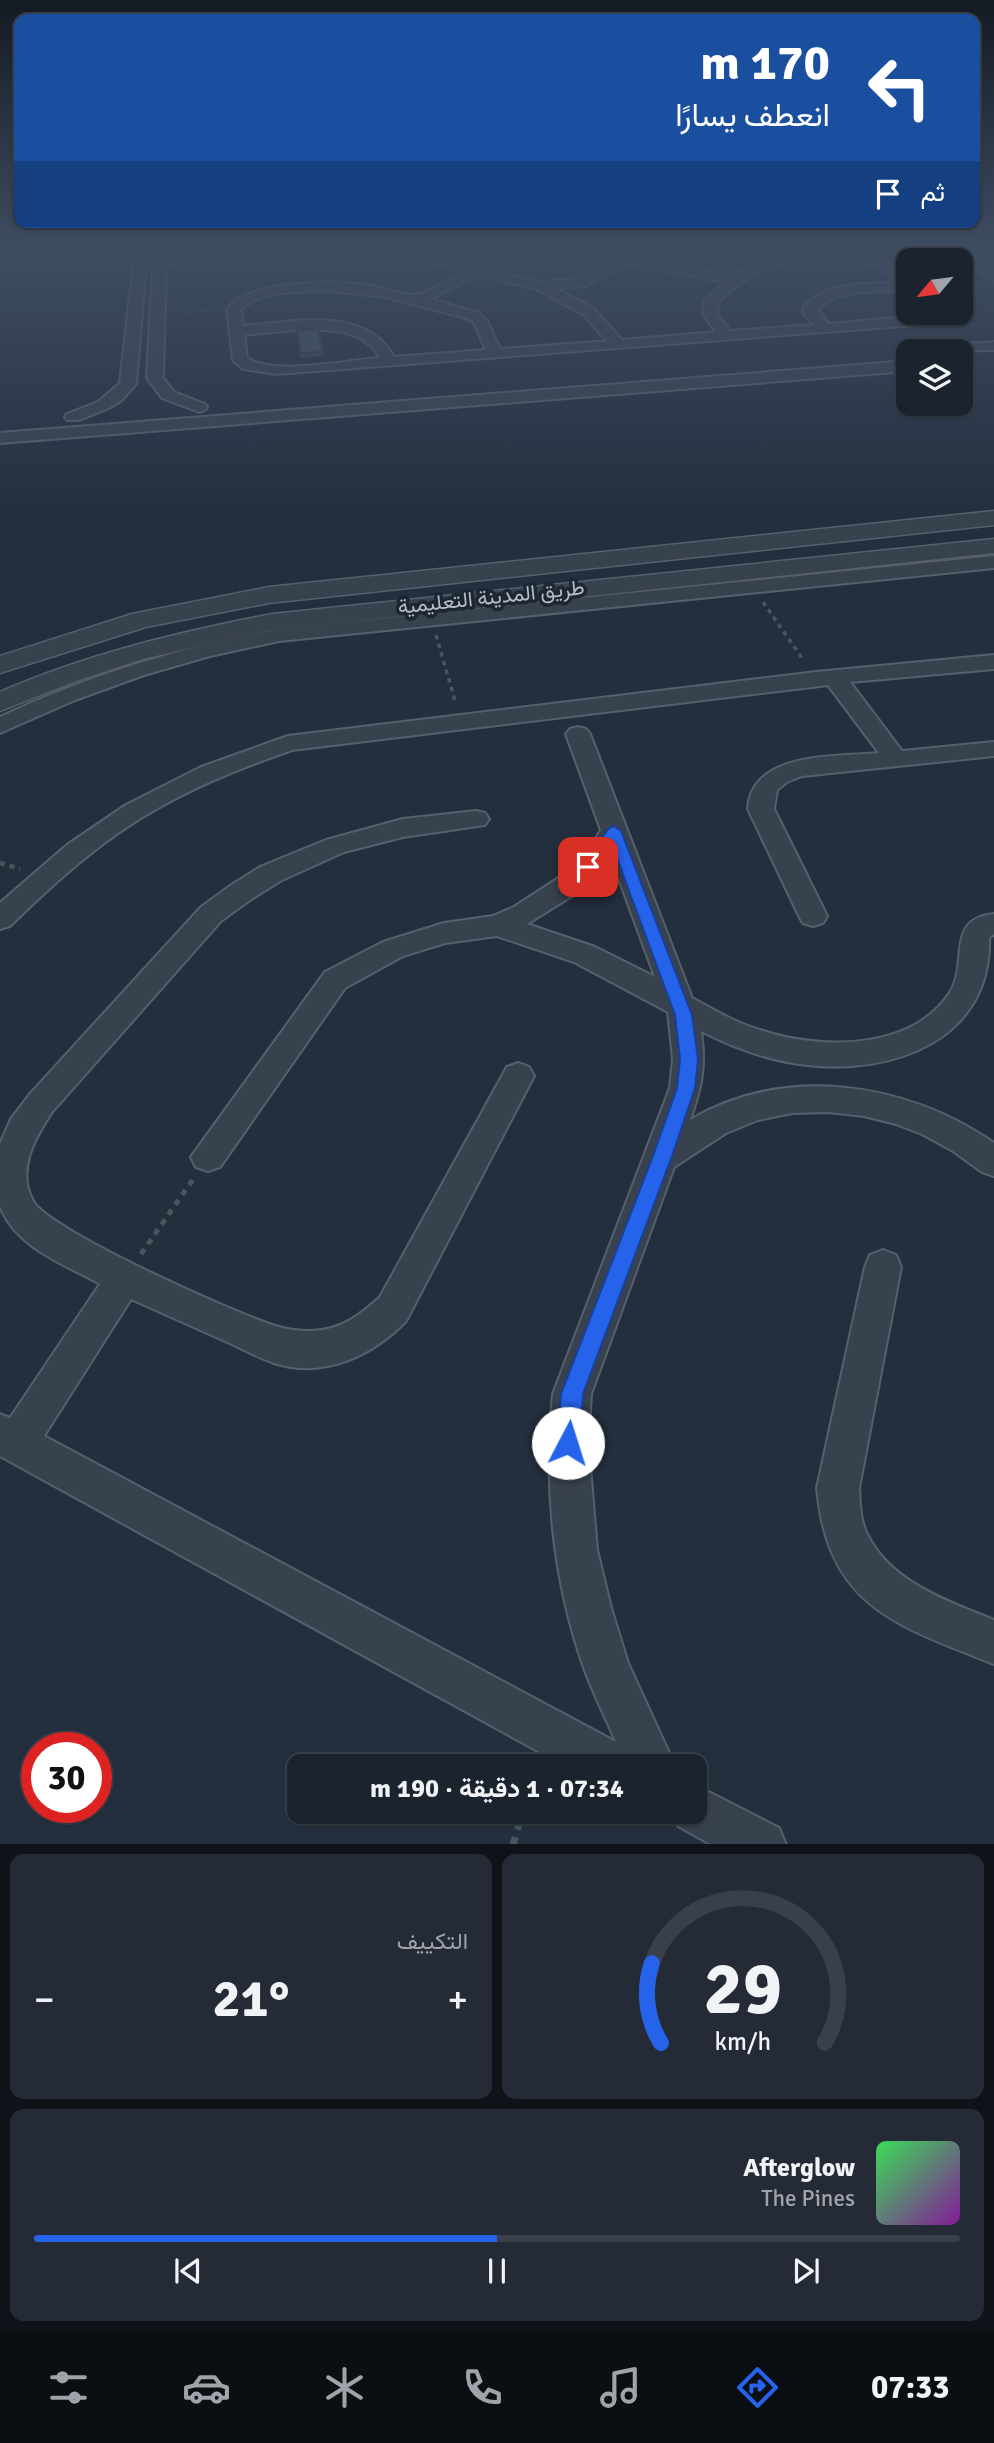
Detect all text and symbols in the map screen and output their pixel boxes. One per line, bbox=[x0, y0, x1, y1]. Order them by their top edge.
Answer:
text: 170 m bbox=[700, 33, 830, 93]
icon: left bbox=[854, 42, 945, 133]
text: انعطف يسارًا bbox=[675, 96, 830, 135]
icon: arrive bbox=[869, 175, 907, 213]
text: ثم bbox=[921, 177, 945, 209]
north arrow bbox=[896, 248, 973, 326]
map controls bbox=[896, 248, 973, 416]
button: layers bbox=[896, 339, 973, 416]
street label: طريق المدينة التعليمية bbox=[396, 574, 586, 620]
pin bbox=[558, 837, 618, 897]
icon: arrive bbox=[569, 848, 607, 886]
position arrow bbox=[531, 1406, 605, 1480]
speed limit sign: 30 bbox=[21, 1732, 112, 1823]
text: 07:34 · 1 دقيقة · 190 m bbox=[370, 1773, 624, 1805]
text: التكييف bbox=[397, 1927, 468, 1956]
text: 29 bbox=[704, 1945, 782, 2034]
text: 21° bbox=[213, 1967, 289, 2031]
text: − bbox=[34, 1976, 55, 2023]
text: + bbox=[447, 1976, 468, 2023]
text: km/h bbox=[715, 2025, 771, 2056]
text: Afterglow bbox=[743, 2152, 855, 2184]
text: The Pines bbox=[761, 2184, 855, 2213]
icon: previous bbox=[169, 2252, 207, 2290]
icon: pause bbox=[478, 2252, 516, 2290]
icon: next bbox=[787, 2252, 825, 2290]
icon: filters bbox=[44, 2363, 93, 2412]
icon: car bbox=[182, 2363, 231, 2412]
icon: climate bbox=[320, 2363, 369, 2412]
icon: phone bbox=[458, 2363, 507, 2412]
icon: music bbox=[596, 2363, 645, 2412]
icon: directions bbox=[733, 2363, 782, 2412]
text: 07:33 bbox=[871, 2368, 950, 2407]

